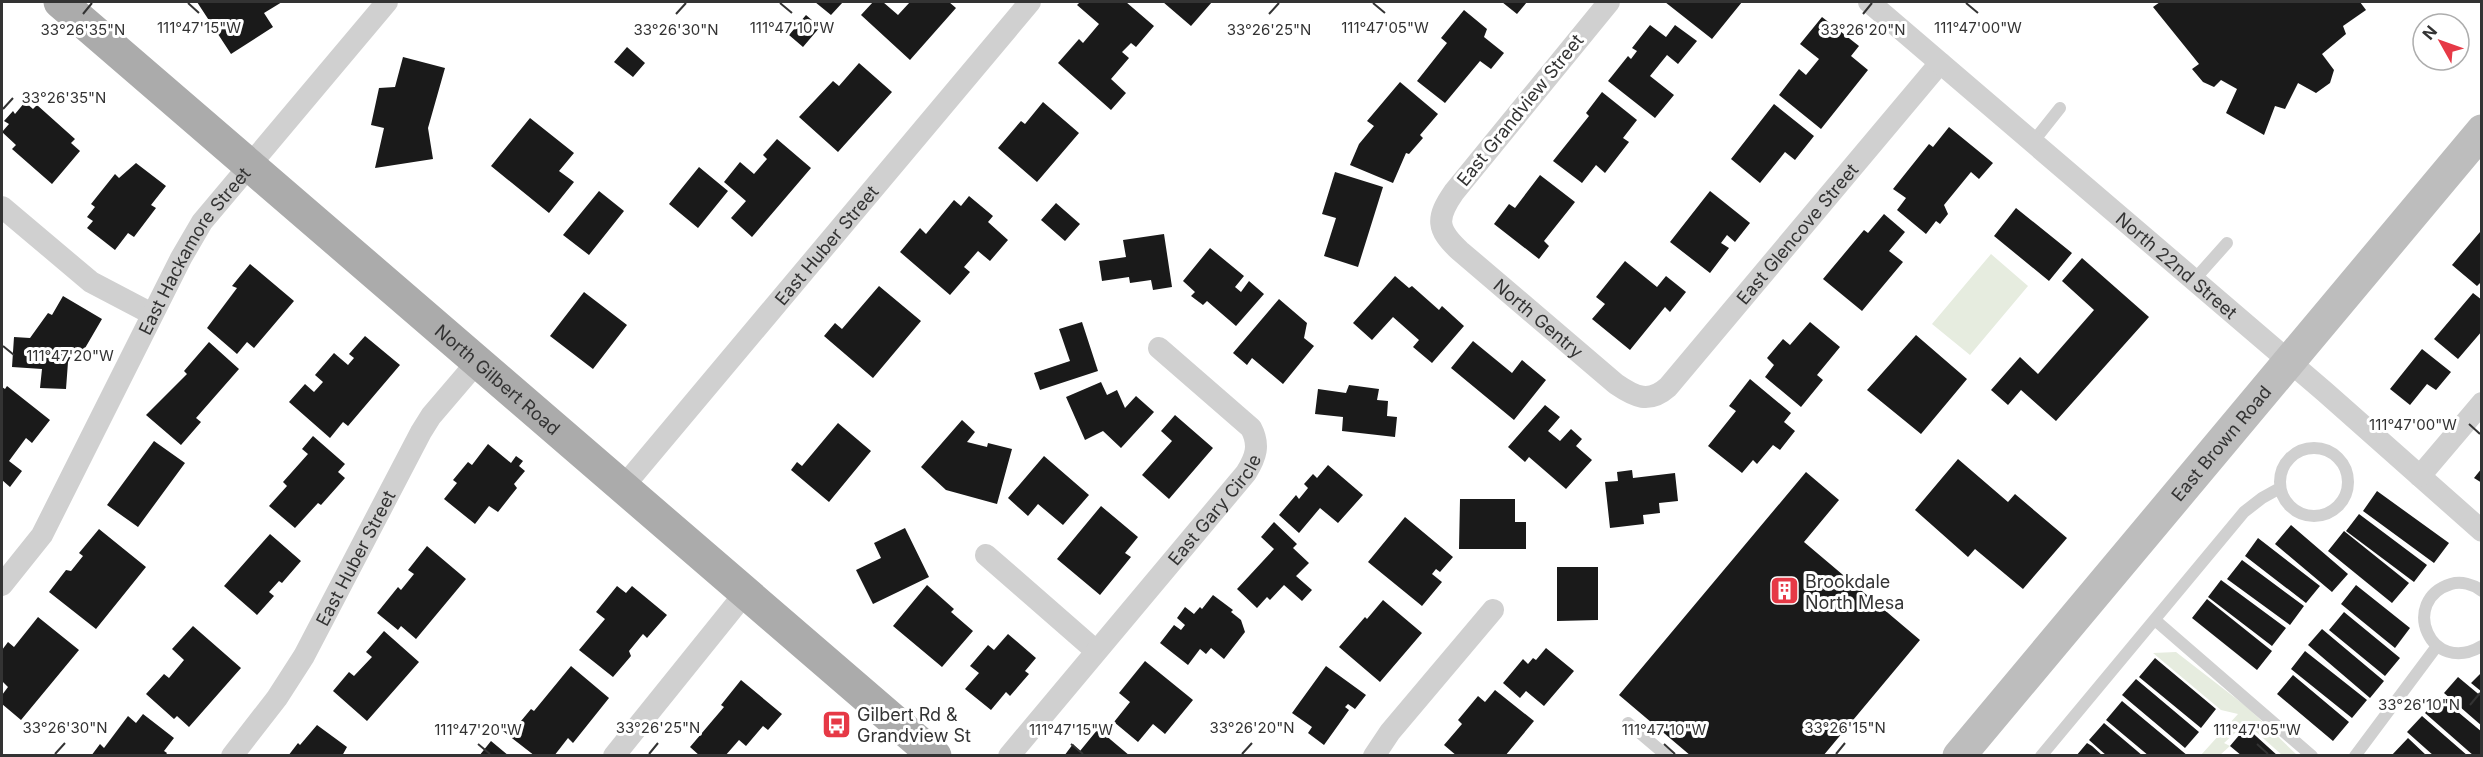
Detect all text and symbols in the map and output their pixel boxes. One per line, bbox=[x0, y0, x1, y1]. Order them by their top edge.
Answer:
north arrow bbox=[2411, 12, 2471, 72]
text: 111°47'15"W bbox=[157, 18, 241, 37]
text: 111°47'10"W bbox=[750, 18, 834, 37]
text: 111°47'05"W bbox=[1341, 18, 1429, 37]
text: 111°47'00"W bbox=[1934, 18, 2022, 37]
text: 33°26'35"N bbox=[41, 20, 125, 39]
text: 33°26'30"N bbox=[633, 20, 719, 39]
text: 33°26'25"N bbox=[1227, 20, 1311, 39]
text: 33°26'20"N bbox=[1821, 20, 1906, 39]
text: N bbox=[2418, 21, 2441, 43]
street label: East Grandview Street bbox=[1452, 30, 1588, 190]
text: 33°26'35"N bbox=[22, 88, 106, 107]
street label: East Glencove Street bbox=[1732, 159, 1862, 308]
street label: East Hackamore Street bbox=[134, 163, 254, 338]
street label: East Huber Street bbox=[770, 181, 882, 309]
street label: North 22nd Street bbox=[2112, 208, 2242, 323]
street label: North Gentry bbox=[1490, 274, 1588, 362]
street label: North Gilbert Road bbox=[431, 320, 565, 439]
text: 111°47'20"W bbox=[26, 346, 114, 365]
street label: East Brown Road bbox=[2167, 381, 2275, 505]
text: 111°47'00"W bbox=[2369, 415, 2457, 434]
street label: East Gary Circle bbox=[1163, 451, 1265, 569]
street label: East Huber Street bbox=[311, 487, 399, 629]
place label: Brookdale North Mesa bbox=[1805, 571, 1904, 613]
building icon: Brookdale North Mesa bbox=[1768, 575, 1800, 607]
text: 33°26'10"N bbox=[2378, 695, 2460, 714]
place label: Gilbert Rd & Grandview St bbox=[857, 704, 971, 746]
bus stop icon: Gilbert Rd & Grandview St bbox=[820, 708, 852, 740]
text: 33°26'30"N bbox=[22, 718, 108, 737]
text: 33°26'25"N bbox=[616, 718, 700, 737]
text: 33°26'20"N bbox=[1210, 718, 1295, 737]
text: 33°26'15"N bbox=[1804, 718, 1886, 737]
text: 111°47'20"W bbox=[434, 720, 522, 739]
text: 111°47'15"W bbox=[1029, 720, 1113, 739]
text: 111°47'10"W bbox=[1622, 720, 1706, 739]
text: 111°47'05"W bbox=[2213, 720, 2301, 739]

